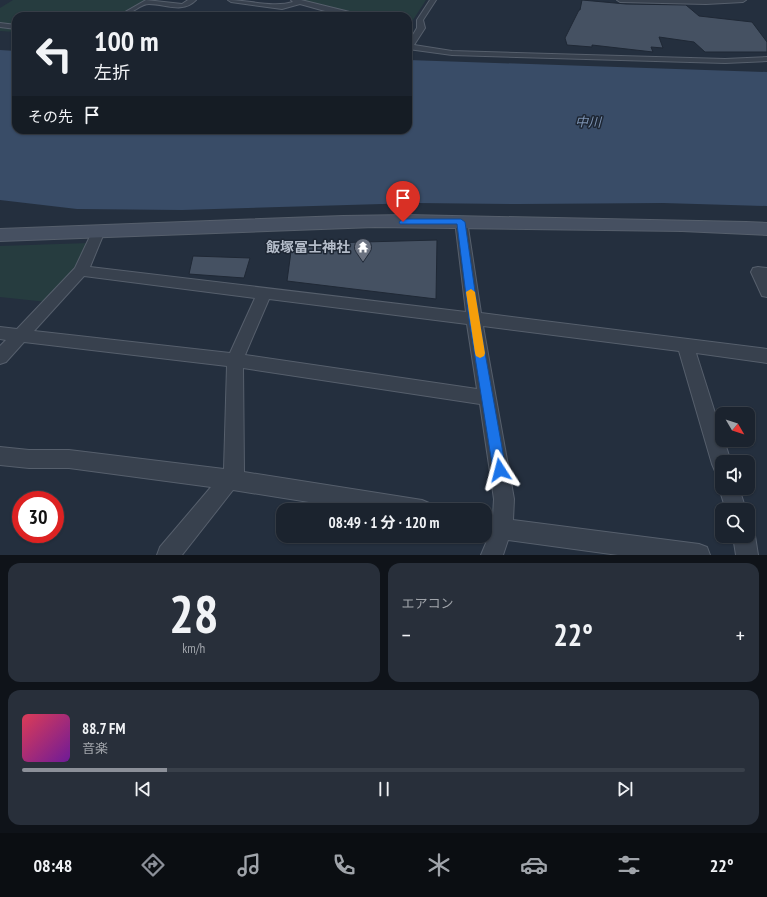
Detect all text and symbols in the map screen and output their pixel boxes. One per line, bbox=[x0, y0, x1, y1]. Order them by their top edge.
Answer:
text: 100 m bbox=[94, 22, 158, 59]
icon: left bbox=[28, 28, 80, 80]
text: 左折 bbox=[94, 61, 130, 84]
icon: arrive bbox=[81, 104, 103, 126]
text: その先 bbox=[28, 107, 73, 126]
water label: 中川 bbox=[575, 113, 603, 131]
pin bbox=[386, 181, 420, 222]
icon: arrive bbox=[392, 187, 414, 209]
temple icon: 飯塚冨士神社 bbox=[353, 237, 373, 262]
place label: 飯塚冨士神社 bbox=[266, 238, 350, 256]
north arrow bbox=[715, 407, 755, 447]
map controls bbox=[715, 407, 755, 543]
position arrow bbox=[479, 449, 521, 491]
button: sound bbox=[715, 455, 755, 495]
speed limit sign: 30 bbox=[12, 491, 64, 543]
button: search bbox=[715, 503, 755, 543]
text: 08:49 · 1 分 · 120 m bbox=[329, 513, 439, 532]
text: 28 bbox=[169, 580, 219, 647]
text: エアコン bbox=[402, 595, 454, 612]
text: 22° bbox=[553, 615, 593, 654]
text: − bbox=[402, 621, 411, 649]
text: + bbox=[736, 621, 745, 649]
text: km/h bbox=[182, 640, 205, 657]
text: 88.7 FM bbox=[82, 719, 125, 738]
text: 音楽 bbox=[82, 740, 108, 757]
icon: previous bbox=[132, 778, 154, 800]
icon: pause bbox=[373, 778, 395, 800]
icon: next bbox=[614, 778, 636, 800]
icon: directions bbox=[139, 851, 167, 879]
icon: music bbox=[235, 851, 263, 879]
icon: phone bbox=[330, 851, 358, 879]
icon: climate bbox=[425, 851, 453, 879]
icon: car bbox=[520, 851, 548, 879]
icon: filters bbox=[615, 851, 643, 879]
text: 08:48 bbox=[34, 854, 72, 877]
text: 22° bbox=[710, 854, 733, 877]

